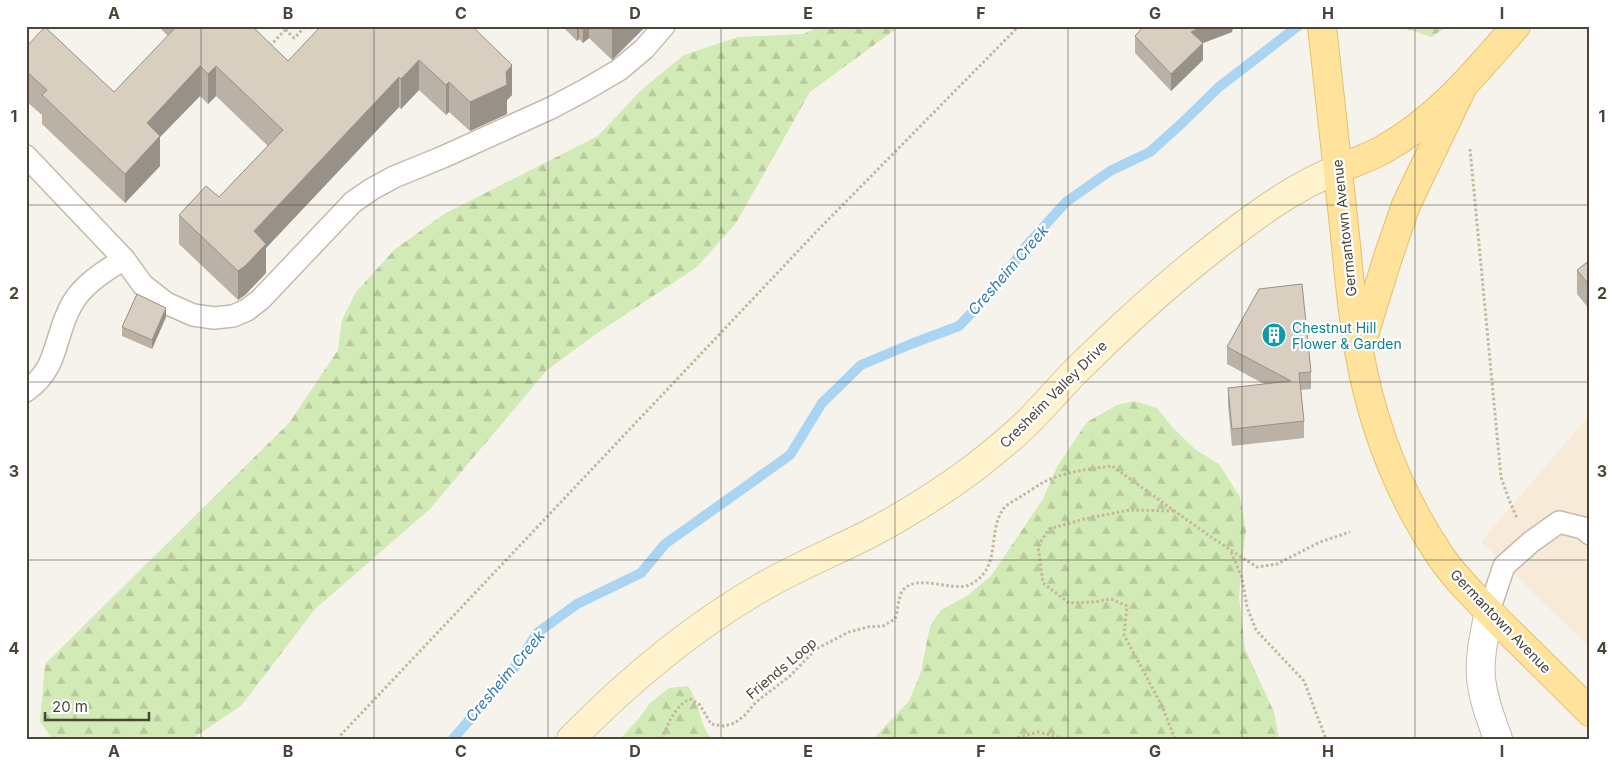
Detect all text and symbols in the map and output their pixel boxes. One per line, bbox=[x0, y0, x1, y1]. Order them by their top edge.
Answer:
text: A bbox=[108, 3, 120, 23]
text: B bbox=[283, 3, 293, 23]
text: C bbox=[455, 3, 467, 23]
text: D bbox=[629, 3, 641, 23]
text: E bbox=[803, 3, 813, 23]
text: F bbox=[976, 3, 986, 23]
text: G bbox=[1149, 3, 1161, 23]
text: H bbox=[1322, 3, 1334, 23]
text: I bbox=[1500, 3, 1504, 23]
text: 1 bbox=[11, 106, 17, 126]
text: 1 bbox=[1599, 106, 1605, 126]
street label: Germantown Avenue bbox=[1328, 159, 1360, 297]
water label: Cresheim Creek bbox=[964, 220, 1053, 319]
text: 2 bbox=[9, 283, 19, 303]
text: 2 bbox=[1597, 283, 1607, 303]
place label: Chestnut Hill Flower & Garden bbox=[1292, 319, 1402, 352]
building icon: Chestnut Hill Flower & Garden bbox=[1261, 322, 1287, 348]
street label: Cresheim Valley Drive bbox=[996, 337, 1110, 451]
text: 3 bbox=[9, 461, 19, 481]
text: 3 bbox=[1597, 461, 1607, 481]
street label: Germantown Avenue bbox=[1447, 565, 1555, 677]
water label: Cresheim Creek bbox=[461, 626, 549, 725]
street label: Friends Loop bbox=[742, 634, 820, 702]
text: 4 bbox=[9, 638, 20, 658]
text: 4 bbox=[1597, 638, 1608, 658]
scale bar bbox=[45, 690, 149, 722]
text: 20 m bbox=[52, 697, 88, 716]
text: A bbox=[108, 741, 120, 761]
text: B bbox=[283, 741, 293, 761]
text: C bbox=[455, 741, 467, 761]
text: D bbox=[629, 741, 641, 761]
text: E bbox=[803, 741, 813, 761]
text: F bbox=[976, 741, 986, 761]
text: G bbox=[1149, 741, 1161, 761]
text: H bbox=[1322, 741, 1334, 761]
text: I bbox=[1500, 741, 1504, 761]

